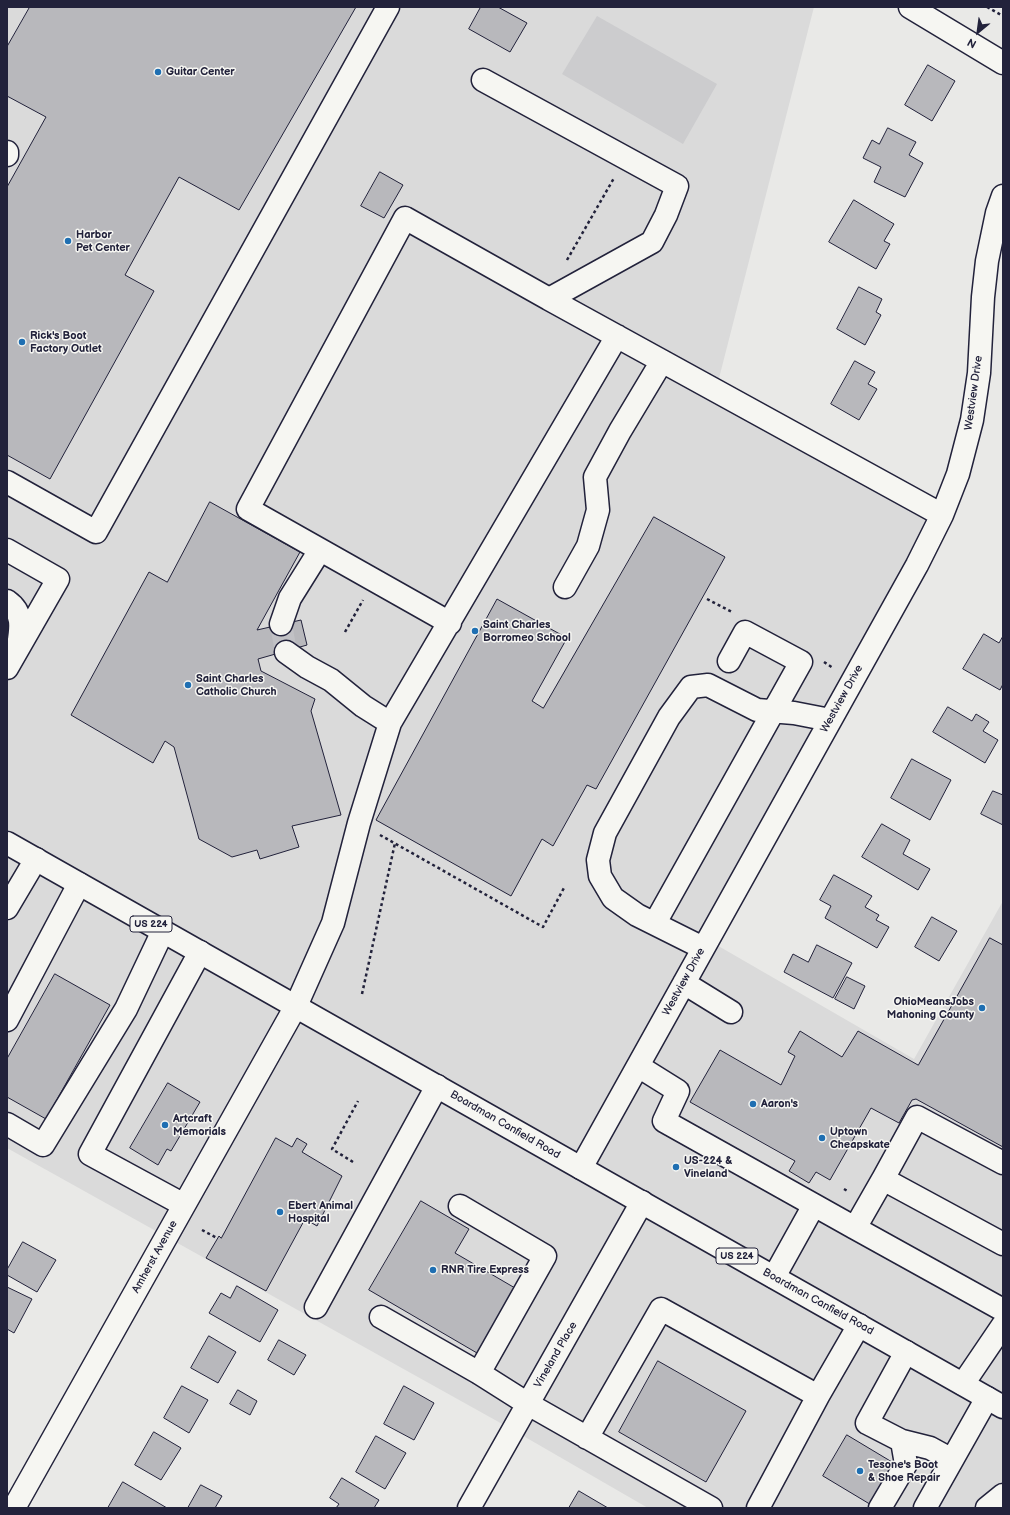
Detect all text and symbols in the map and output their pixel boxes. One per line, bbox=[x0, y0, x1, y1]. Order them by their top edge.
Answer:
north arrow bbox=[958, 12, 998, 52]
text: N bbox=[965, 35, 979, 51]
place label: Guitar Center bbox=[166, 65, 235, 79]
marker: Guitar Center bbox=[153, 67, 163, 77]
place label: Harbor Pet Center bbox=[76, 228, 130, 254]
marker: Harbor Pet Center bbox=[63, 236, 73, 246]
place label: Rick's Boot Factory Outlet bbox=[30, 329, 102, 355]
marker: Rick's Boot Factory Outlet bbox=[17, 337, 27, 347]
street label: Westview Drive bbox=[962, 355, 986, 431]
place label: Saint Charles Borromeo School bbox=[483, 618, 571, 644]
marker: Saint Charles Borromeo School bbox=[470, 626, 480, 636]
street label: Westview Drive bbox=[818, 663, 866, 735]
place label: Saint Charles Catholic Church bbox=[196, 672, 277, 698]
marker: Saint Charles Catholic Church bbox=[183, 680, 193, 690]
road number: US 224 bbox=[130, 916, 172, 932]
street label: Westview Drive bbox=[660, 946, 708, 1018]
place label: OhioMeansJobs Mahoning County bbox=[887, 995, 974, 1021]
marker: OhioMeansJobs Mahoning County bbox=[977, 1003, 987, 1013]
street label: Boardman Canfield Road bbox=[448, 1088, 562, 1162]
place label: Aaron's bbox=[761, 1097, 798, 1111]
marker: Aaron's bbox=[748, 1099, 758, 1109]
place label: Artcraft Memorials bbox=[173, 1112, 226, 1138]
marker: Artcraft Memorials bbox=[160, 1120, 170, 1130]
place label: Uptown Cheapskate bbox=[830, 1125, 890, 1151]
marker: Uptown Cheapskate bbox=[817, 1133, 827, 1143]
place label: US-224 & Vineland bbox=[684, 1154, 732, 1180]
marker: US-224 & Vineland bbox=[671, 1162, 681, 1172]
place label: Ebert Animal Hospital bbox=[288, 1199, 353, 1225]
marker: Ebert Animal Hospital bbox=[275, 1207, 285, 1217]
street label: Amherst Avenue bbox=[130, 1218, 180, 1296]
road number: US 224 bbox=[716, 1248, 758, 1264]
place label: RNR Tire Express bbox=[441, 1263, 529, 1277]
marker: RNR Tire Express bbox=[428, 1265, 438, 1275]
street label: Boardman Canfield Road bbox=[760, 1266, 876, 1338]
street label: Vineland Place bbox=[532, 1320, 580, 1390]
place label: Tesone's Boot & Shoe Repair bbox=[868, 1458, 940, 1484]
marker: Tesone's Boot & Shoe Repair bbox=[855, 1466, 865, 1476]

